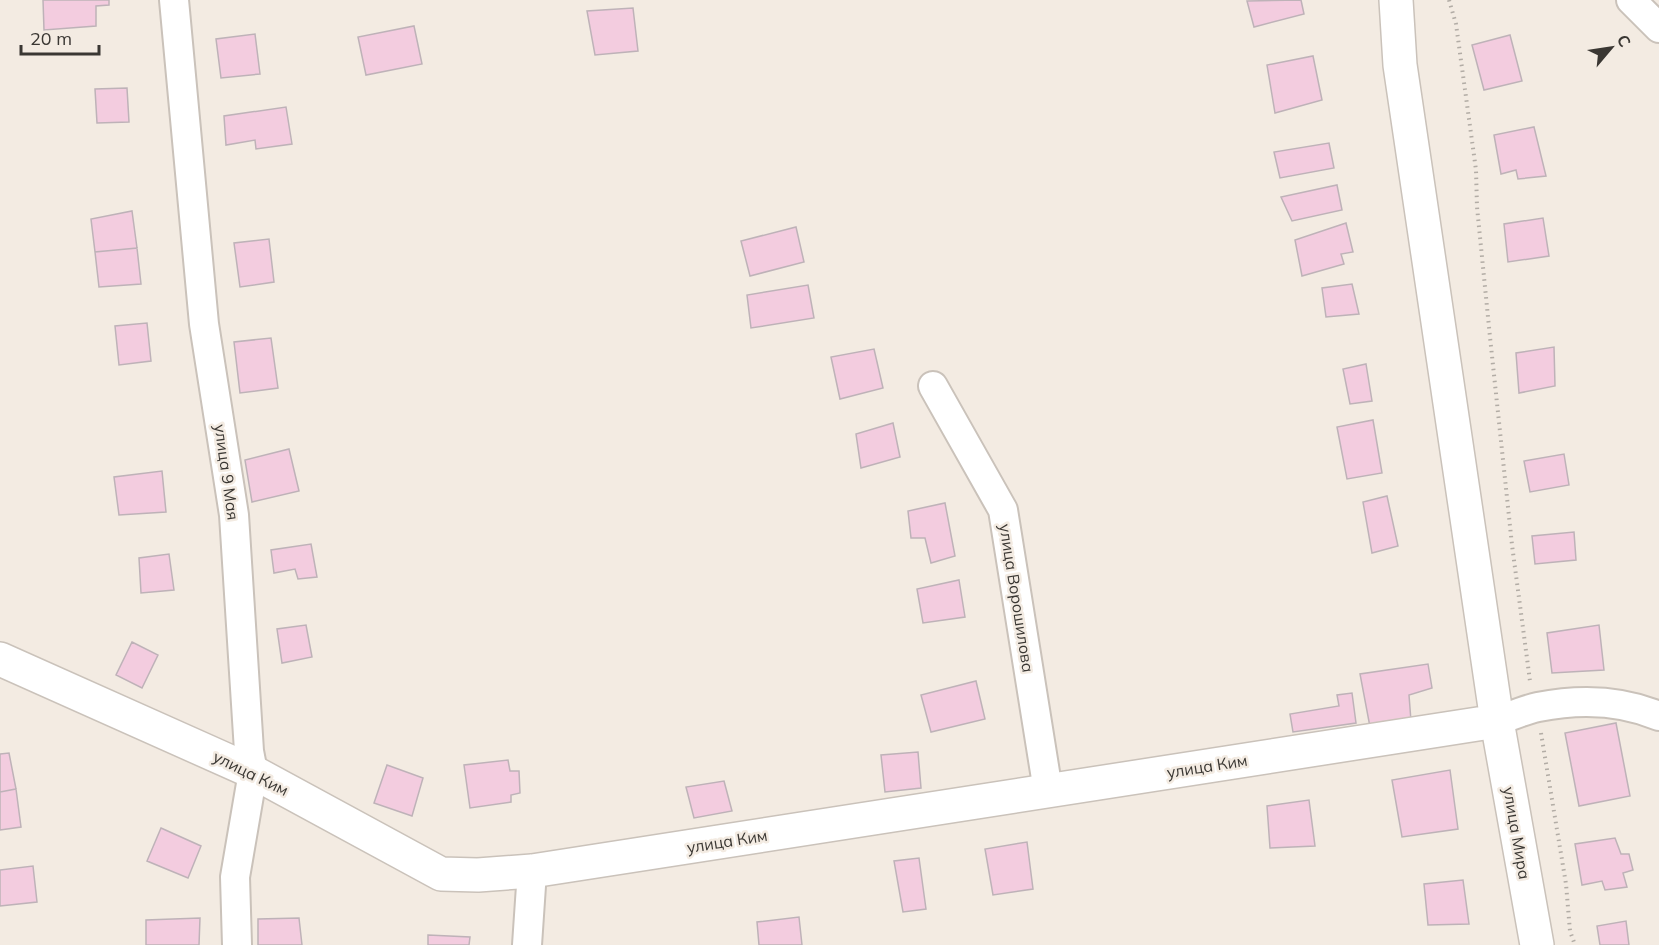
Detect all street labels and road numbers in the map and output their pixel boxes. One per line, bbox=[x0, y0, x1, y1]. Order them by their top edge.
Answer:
street label: улица 9 Мая bbox=[210, 423, 244, 521]
street label: улица Ворошилова bbox=[995, 522, 1039, 674]
street label: улица Ким bbox=[210, 746, 292, 800]
street label: улица Ким bbox=[1165, 750, 1249, 782]
street label: улица Мира bbox=[1499, 785, 1535, 881]
street label: улица Ким bbox=[685, 825, 769, 857]

